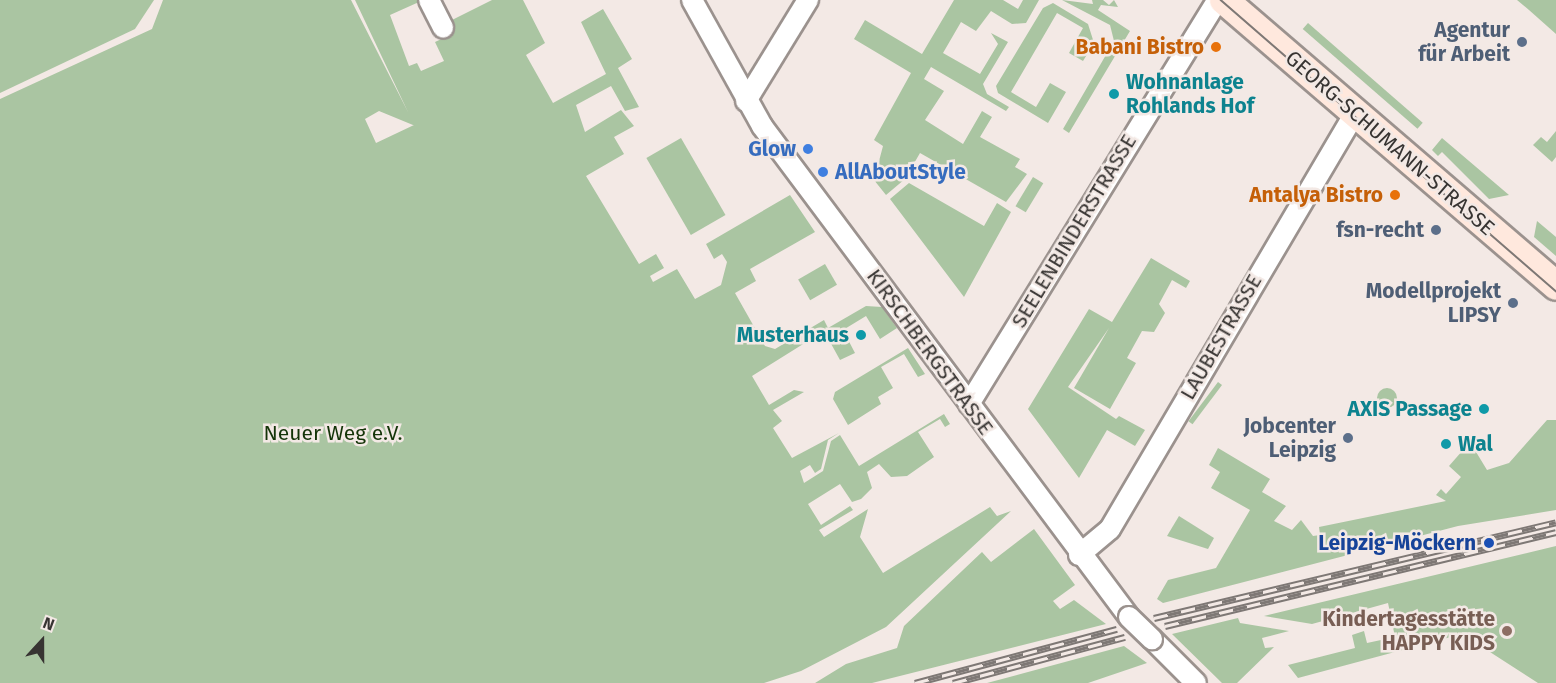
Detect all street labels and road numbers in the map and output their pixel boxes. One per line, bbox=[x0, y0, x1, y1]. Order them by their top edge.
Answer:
street label: GEORG-SCHUMANN-STRASSE bbox=[1280, 45, 1500, 241]
street label: SEELENBINDERSTRASSE bbox=[1006, 130, 1142, 332]
street label: KIRSCHBERGSTRASSE bbox=[861, 264, 999, 440]
street label: LAUBESTRASSE bbox=[1175, 270, 1267, 404]

